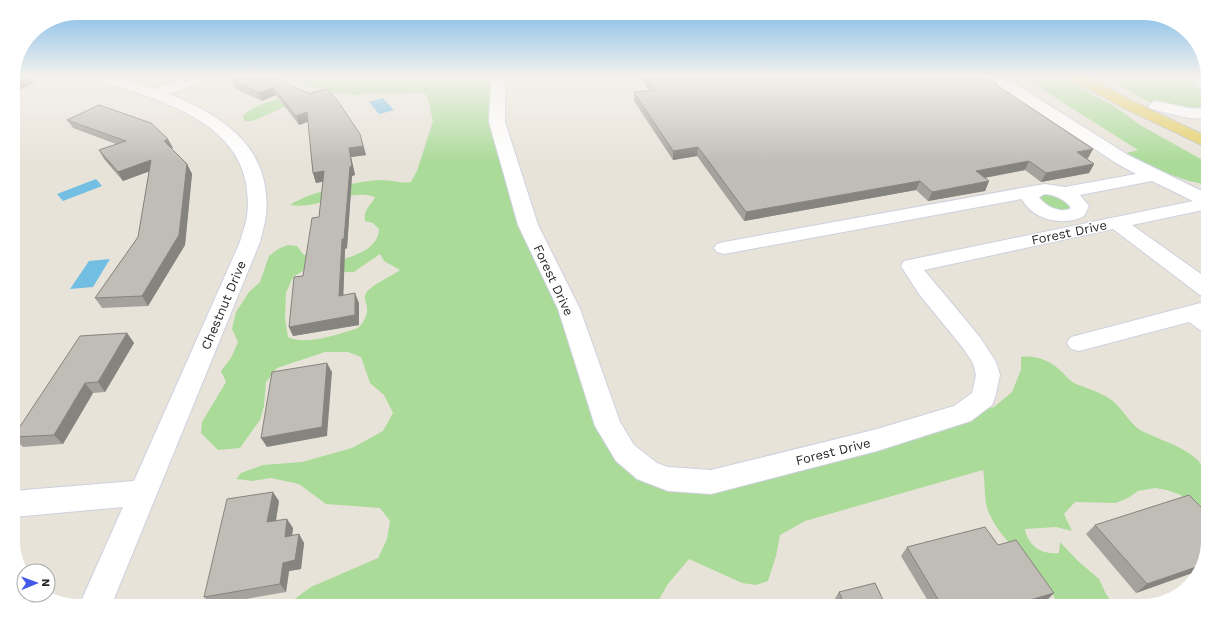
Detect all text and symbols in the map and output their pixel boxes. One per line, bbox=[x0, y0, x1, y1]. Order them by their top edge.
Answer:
street label: Forest Drive bbox=[1030, 217, 1108, 248]
street label: Forest Drive bbox=[531, 242, 577, 318]
street label: Chestnut Drive bbox=[198, 259, 249, 352]
street label: Forest Drive bbox=[794, 435, 872, 468]
north arrow bbox=[16, 563, 56, 603]
text: N bbox=[39, 579, 52, 587]

